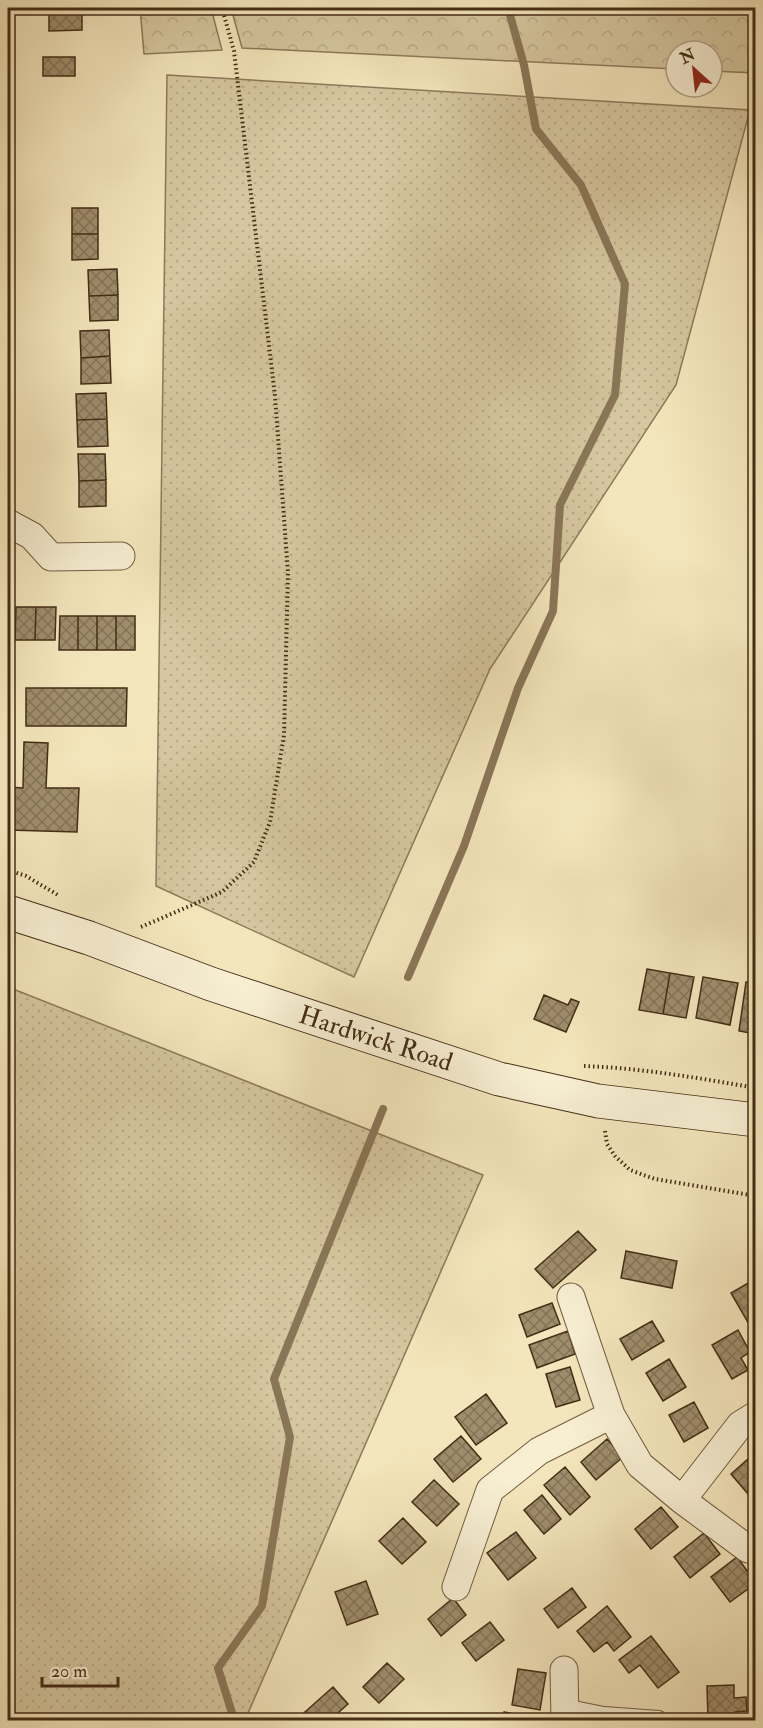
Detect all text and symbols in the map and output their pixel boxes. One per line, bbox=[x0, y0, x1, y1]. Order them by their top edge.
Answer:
north arrow bbox=[664, 39, 724, 99]
text: N bbox=[676, 44, 699, 69]
street label: Hardwick Road bbox=[295, 999, 457, 1079]
scale bar bbox=[42, 1650, 118, 1688]
text: 20 m bbox=[51, 1660, 87, 1683]

